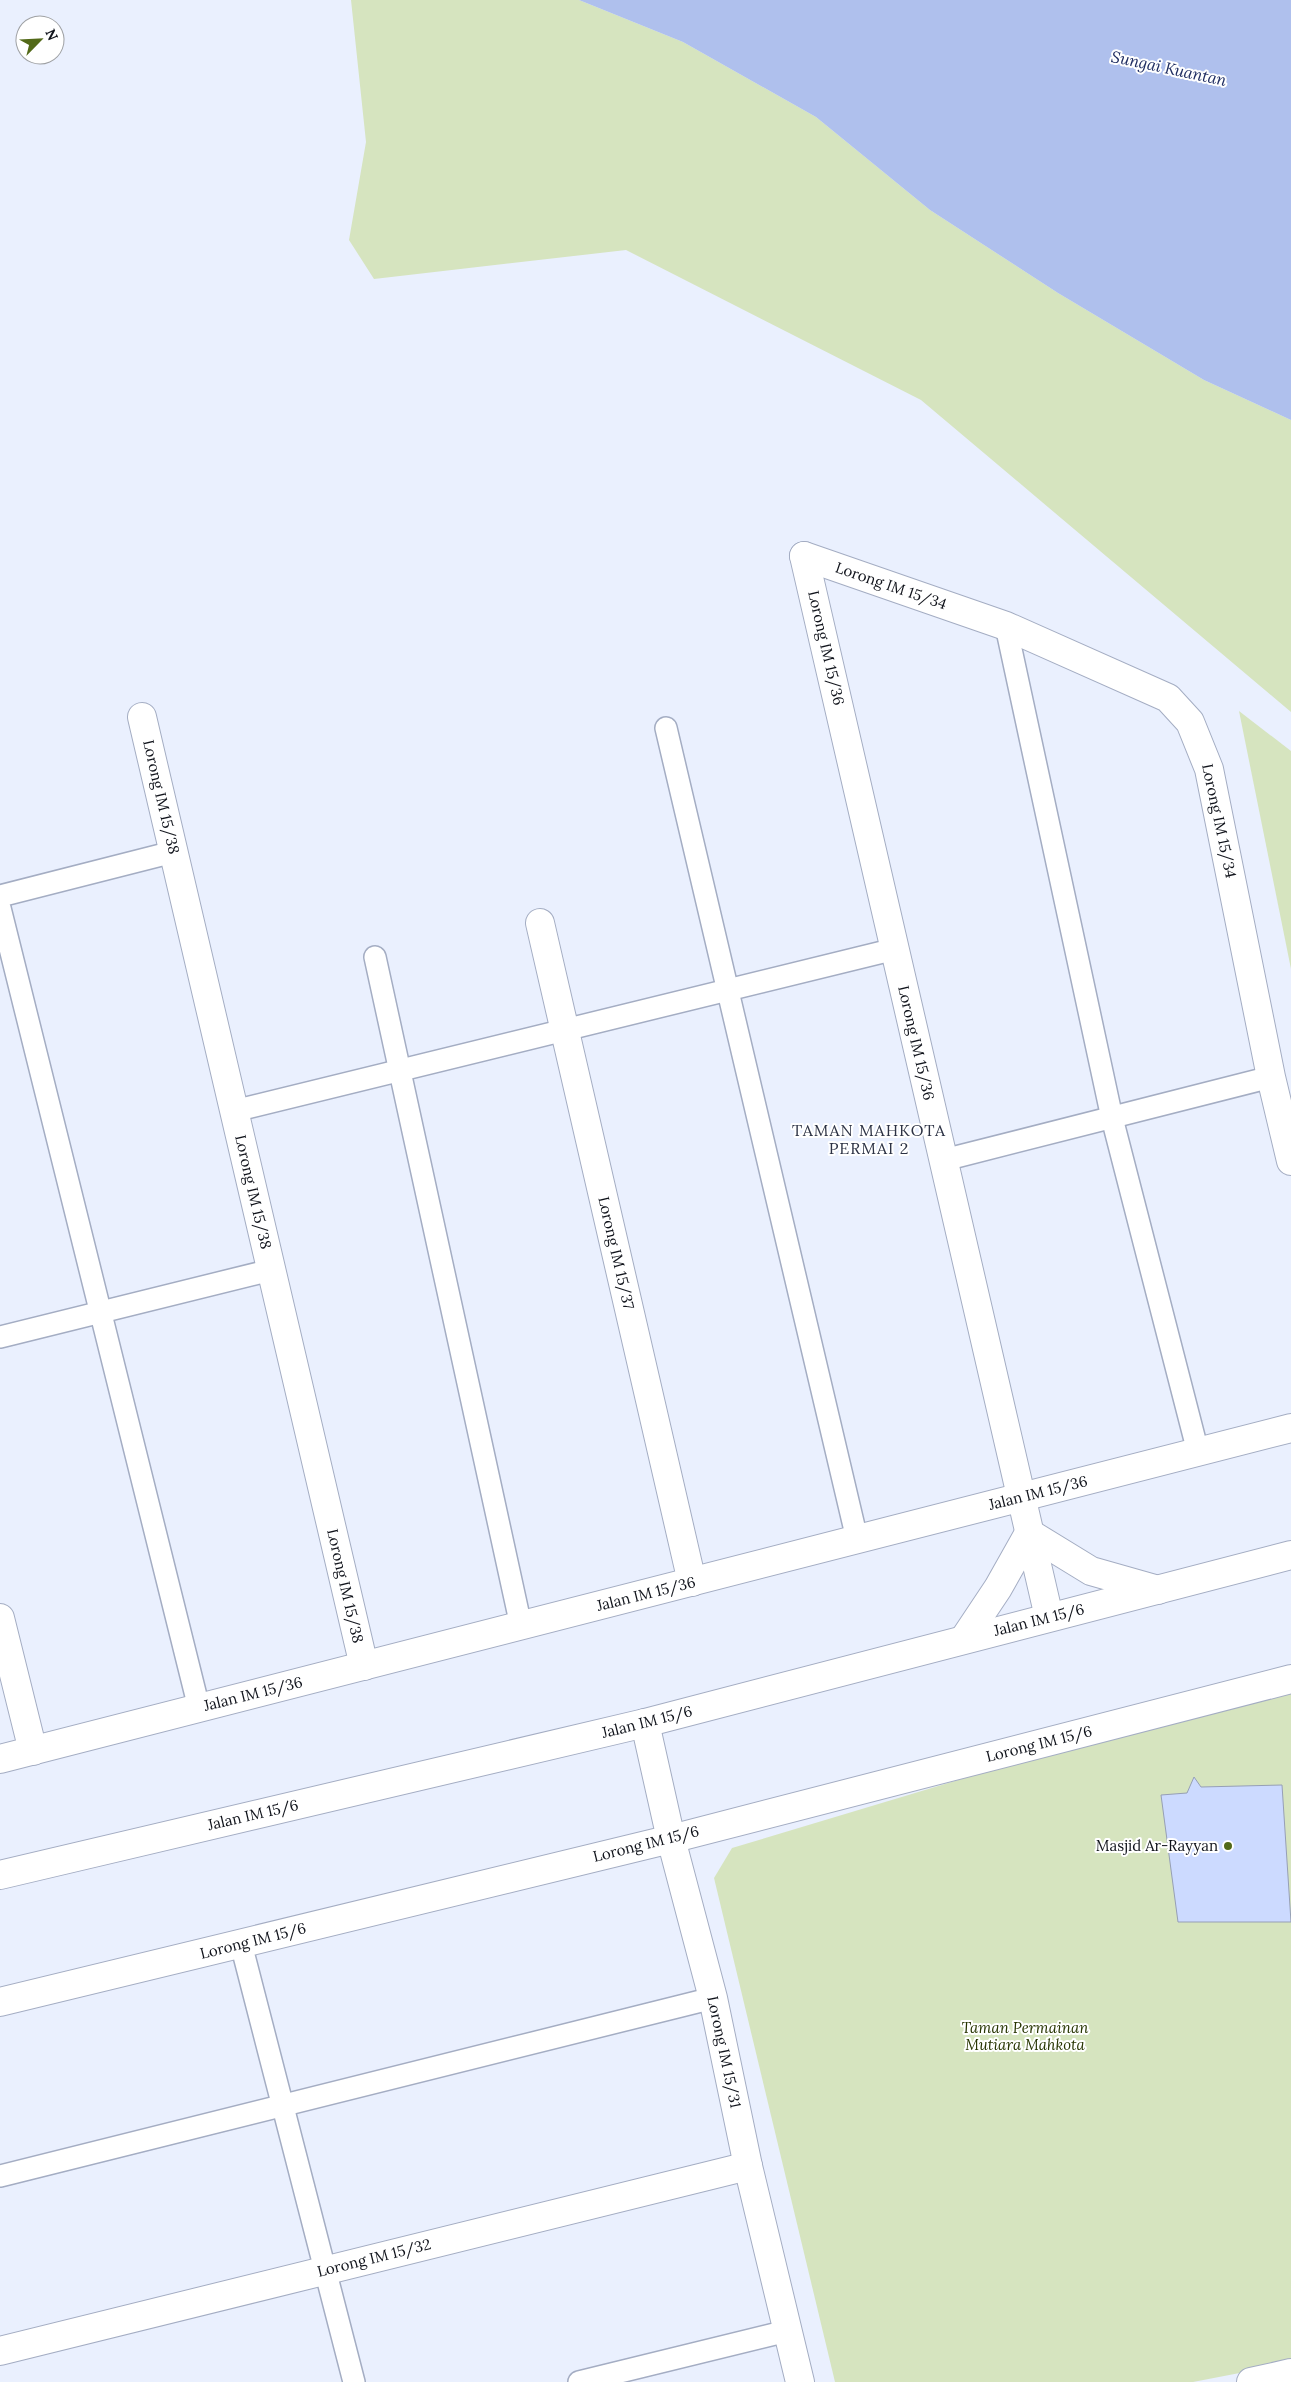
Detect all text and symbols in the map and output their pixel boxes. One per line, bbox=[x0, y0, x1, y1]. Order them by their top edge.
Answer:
north arrow bbox=[15, 15, 65, 65]
text: N bbox=[41, 26, 62, 43]
water label: Sungai Kuantan bbox=[1109, 46, 1229, 90]
street label: Lorong IM 15/34 bbox=[833, 558, 949, 614]
street label: Lorong IM 15/36 bbox=[803, 589, 849, 707]
street label: Lorong IM 15/38 bbox=[138, 738, 184, 856]
street label: Lorong IM 15/34 bbox=[1197, 762, 1241, 880]
street label: Lorong IM 15/36 bbox=[893, 984, 939, 1102]
district label: TAMAN MAHKOTA PERMAI 2 bbox=[792, 1120, 946, 1158]
street label: Lorong IM 15/38 bbox=[230, 1133, 276, 1251]
street label: Lorong IM 15/37 bbox=[593, 1195, 639, 1311]
street label: Jalan IM 15/36 bbox=[986, 1471, 1090, 1515]
street label: Lorong IM 15/38 bbox=[322, 1527, 368, 1645]
street label: Jalan IM 15/36 bbox=[594, 1572, 698, 1616]
street label: Jalan IM 15/6 bbox=[991, 1599, 1086, 1641]
street label: Jalan IM 15/36 bbox=[201, 1672, 305, 1716]
street label: Jalan IM 15/6 bbox=[599, 1701, 694, 1743]
street label: Lorong IM 15/6 bbox=[984, 1721, 1094, 1767]
street label: Jalan IM 15/6 bbox=[205, 1795, 300, 1835]
street label: Lorong IM 15/6 bbox=[591, 1821, 701, 1867]
place label: Masjid Ar-Rayyan bbox=[1096, 1836, 1218, 1855]
marker: Masjid Ar-Rayyan bbox=[1222, 1840, 1234, 1852]
street label: Lorong IM 15/6 bbox=[198, 1918, 308, 1964]
street label: Lorong IM 15/31 bbox=[702, 1994, 746, 2110]
park label: Taman Permainan Mutiara Mahkota bbox=[961, 2018, 1089, 2054]
street label: Lorong IM 15/32 bbox=[315, 2234, 433, 2282]

